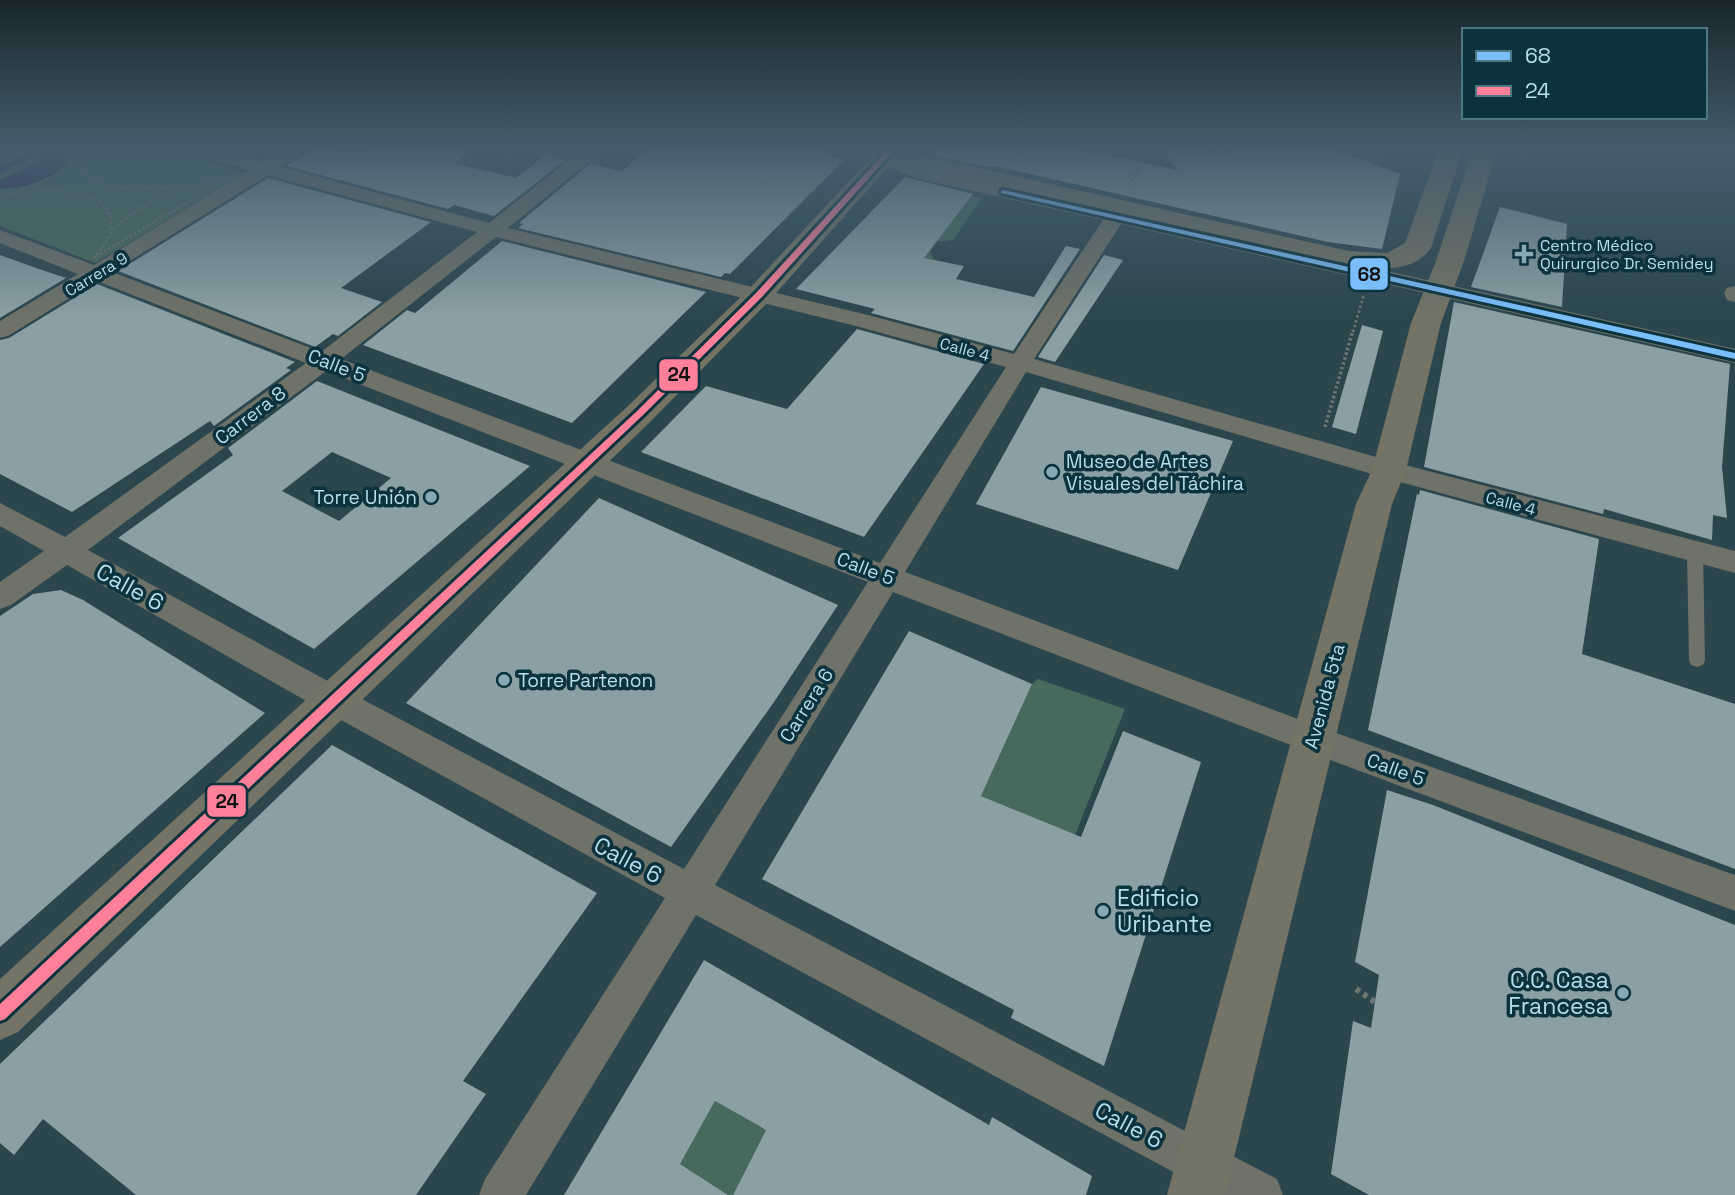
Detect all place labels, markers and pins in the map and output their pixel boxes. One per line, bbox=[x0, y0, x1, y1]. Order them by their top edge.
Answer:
place label: Centro Médico Quirurgico Dr. Semidey bbox=[1540, 235, 1714, 274]
marker: Centro Médico Quirurgico Dr. Semidey bbox=[1514, 244, 1534, 264]
place label: Museo de Artes Visuales del Táchira bbox=[1066, 449, 1244, 496]
marker: Museo de Artes Visuales del Táchira bbox=[1044, 464, 1060, 480]
place label: Torre Unión bbox=[314, 485, 417, 510]
marker: Torre Unión bbox=[423, 489, 439, 505]
place label: Torre Partenon bbox=[518, 668, 653, 693]
marker: Torre Partenon bbox=[496, 672, 512, 688]
place label: Edificio Uribante bbox=[1117, 883, 1212, 939]
marker: Edificio Uribante bbox=[1095, 903, 1111, 919]
place label: C.C. Casa Francesa bbox=[1508, 965, 1609, 1021]
marker: C.C. Casa Francesa bbox=[1615, 985, 1631, 1001]

